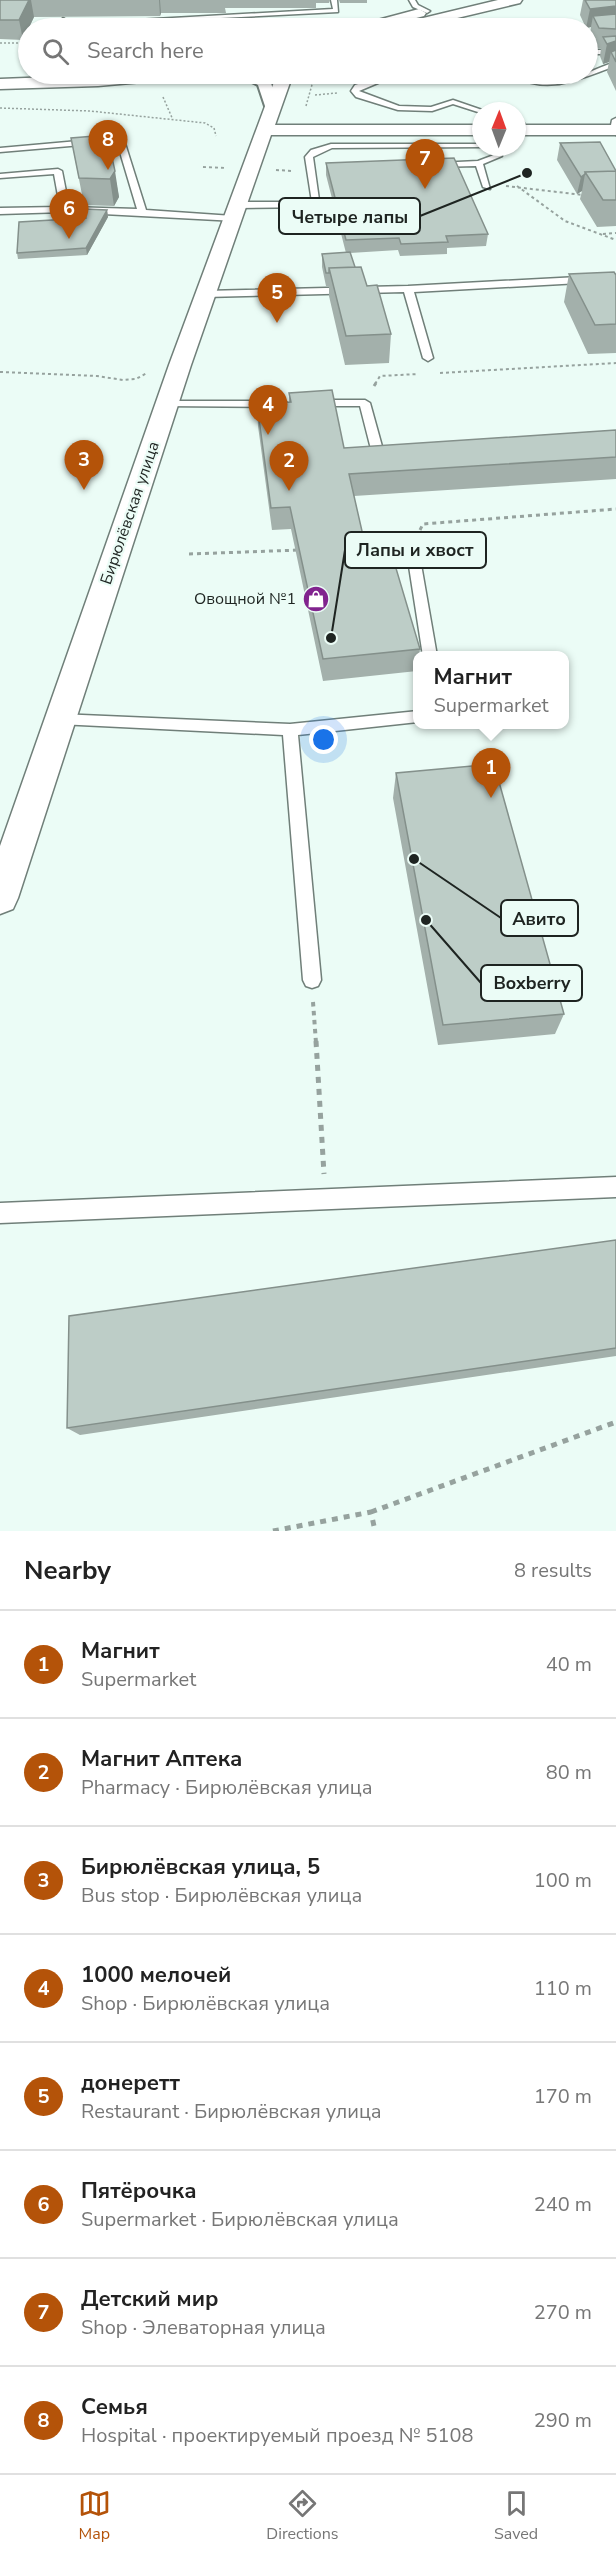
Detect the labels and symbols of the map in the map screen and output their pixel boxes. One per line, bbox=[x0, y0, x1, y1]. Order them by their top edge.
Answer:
north arrow bbox=[472, 102, 526, 156]
pin: 8 bbox=[88, 120, 128, 170]
pin: 7 bbox=[406, 140, 444, 189]
pin: 6 bbox=[50, 190, 88, 239]
callout: Четыре лапы bbox=[279, 198, 420, 234]
text: Четыре лапы bbox=[292, 205, 408, 229]
pin: 5 bbox=[258, 274, 296, 323]
pin: 4 bbox=[248, 386, 288, 435]
street label: Бирюлёвская улица bbox=[95, 438, 165, 588]
pin: 3 bbox=[64, 440, 104, 490]
pin: 2 bbox=[270, 442, 308, 491]
callout: Лапы и хвост bbox=[345, 532, 486, 568]
text: Лапы и хвост bbox=[356, 538, 474, 562]
shop icon: Овощной №1 bbox=[301, 584, 331, 614]
place label: Овощной №1 bbox=[194, 588, 296, 610]
your location bbox=[309, 725, 338, 754]
pin: 1 bbox=[472, 748, 510, 798]
callout: Авито bbox=[501, 900, 578, 936]
text: Авито bbox=[512, 907, 566, 931]
callout: Boxberry bbox=[481, 965, 582, 1001]
text: Boxberry bbox=[493, 971, 571, 995]

